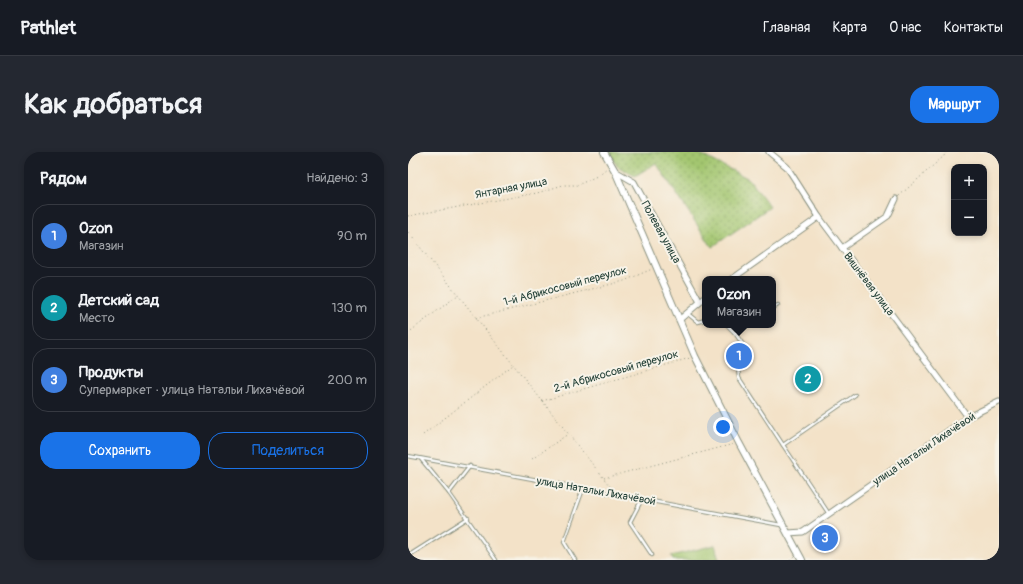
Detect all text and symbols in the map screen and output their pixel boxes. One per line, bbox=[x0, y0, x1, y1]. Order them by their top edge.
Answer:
text: Pathlet bbox=[20, 16, 76, 40]
text: Главная bbox=[763, 19, 810, 36]
text: Карта bbox=[832, 19, 867, 36]
text: О нас bbox=[889, 19, 922, 36]
text: Контакты bbox=[944, 19, 1003, 36]
button: Маршрут bbox=[910, 86, 999, 123]
text: Как добраться bbox=[24, 87, 202, 122]
map controls bbox=[951, 164, 987, 236]
button: + bbox=[951, 164, 987, 200]
text: Рядом bbox=[40, 168, 87, 189]
text: Найдено: 3 bbox=[306, 170, 368, 186]
street label: Янтарная улица bbox=[474, 175, 548, 201]
street label: Полевая улица bbox=[639, 199, 683, 265]
button: − bbox=[951, 200, 987, 236]
text: Ozon bbox=[79, 219, 113, 238]
text: 1 bbox=[51, 228, 57, 244]
text: 90 m bbox=[337, 228, 367, 244]
text: Магазин bbox=[79, 238, 123, 254]
street label: Вишнёвая улица bbox=[841, 250, 897, 318]
street label: 1-й Абрикосовый переулок bbox=[502, 263, 628, 309]
popup bbox=[702, 276, 776, 328]
text: Ozon bbox=[717, 285, 751, 304]
text: Детский сад bbox=[79, 291, 159, 310]
text: 2 bbox=[50, 300, 58, 316]
text: 130 m bbox=[331, 300, 367, 316]
text: Магазин bbox=[717, 304, 761, 320]
text: Место bbox=[79, 310, 115, 326]
pin: 1 bbox=[726, 341, 752, 371]
street label: 2-й Абрикосовый переулок bbox=[552, 347, 680, 395]
text: Продукты bbox=[79, 363, 143, 382]
pin: 2 bbox=[795, 364, 821, 394]
text: 3 bbox=[50, 372, 58, 388]
text: 200 m bbox=[328, 372, 367, 388]
text: Супермаркет · улица Натальи Лихачёвой bbox=[79, 382, 305, 398]
street label: улица Натальи Лихачёвой bbox=[869, 410, 978, 489]
your location bbox=[713, 417, 733, 437]
button: Сохранить bbox=[40, 432, 200, 469]
button: Поделиться bbox=[208, 432, 368, 469]
street label: улица Натальи Лихачёвой bbox=[534, 474, 657, 508]
pin: 3 bbox=[812, 523, 838, 553]

